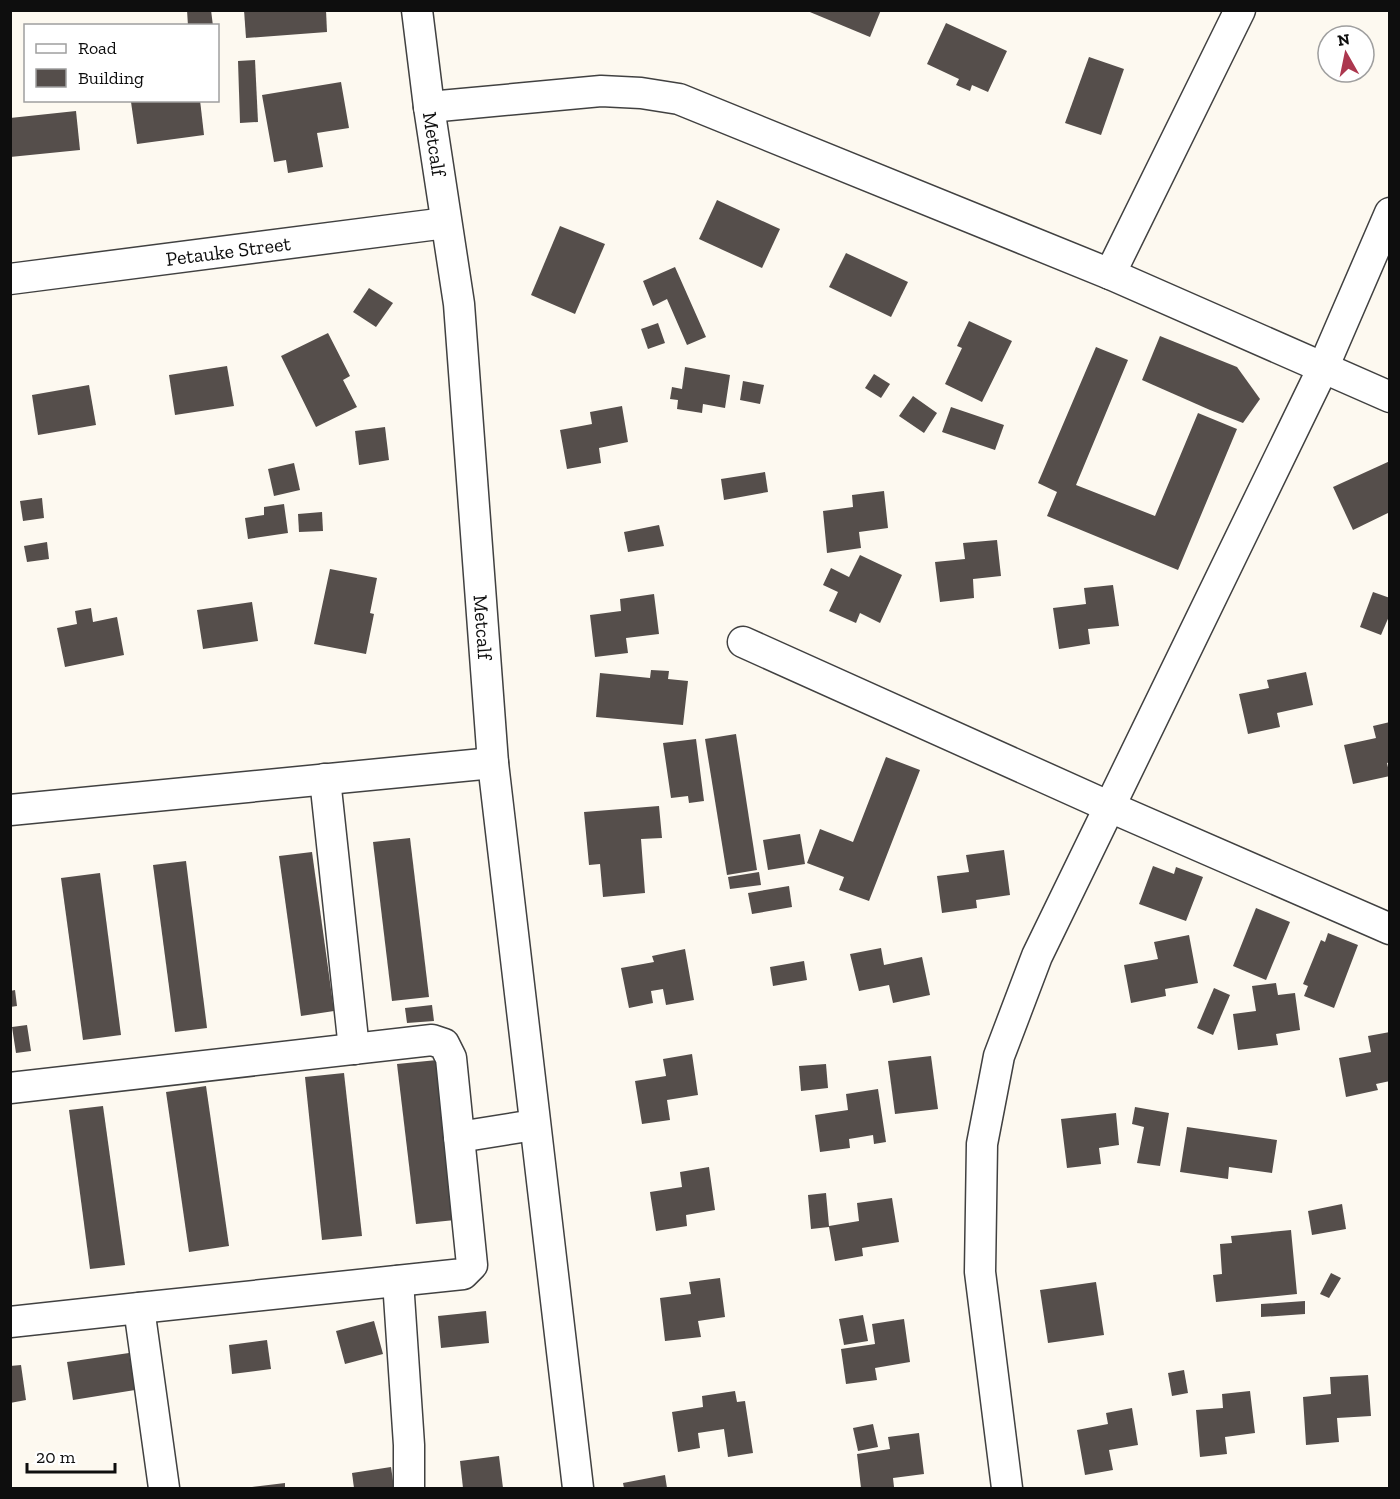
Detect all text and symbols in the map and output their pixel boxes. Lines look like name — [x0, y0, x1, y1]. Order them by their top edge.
legend — [24, 24, 219, 102]
north arrow — [1316, 24, 1376, 84]
text: N — [1336, 29, 1351, 50]
text: Road — [78, 37, 117, 59]
text: Building — [78, 67, 144, 89]
street label: Metcalf — [418, 110, 452, 179]
street label: Petauke Street — [164, 231, 293, 271]
street label: Metcalf — [469, 594, 497, 662]
scale bar — [27, 1436, 116, 1474]
text: 20 m — [36, 1446, 76, 1468]

